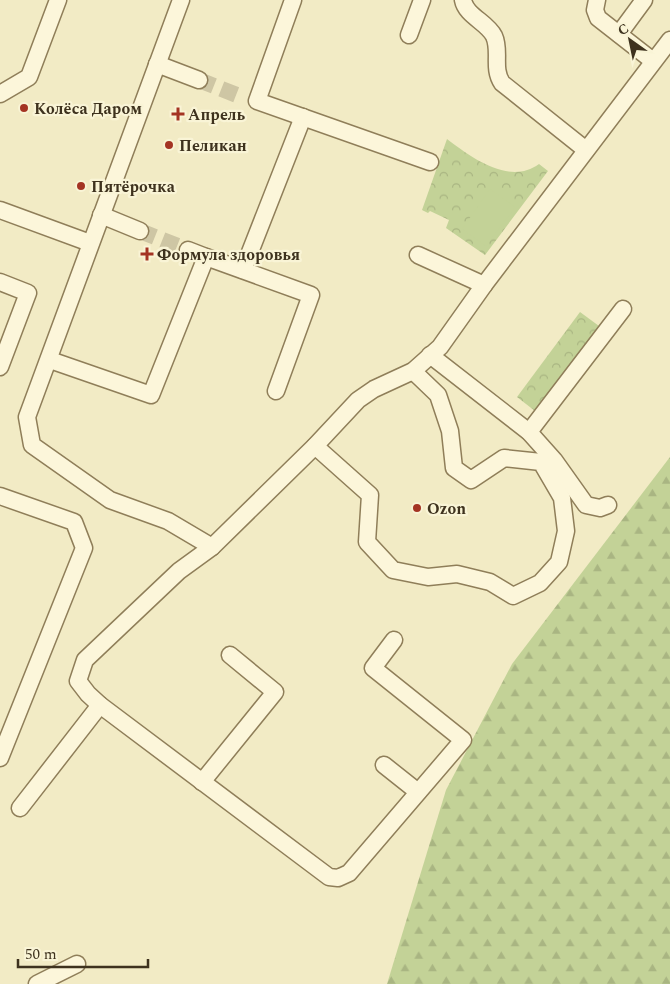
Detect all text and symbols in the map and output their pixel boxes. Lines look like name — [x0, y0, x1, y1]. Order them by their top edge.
north arrow — [605, 15, 655, 65]
text: С — [613, 18, 633, 41]
place label: Колёса Даром — [34, 97, 142, 121]
marker: Колёса Даром — [18, 102, 30, 114]
place label: Апрель — [188, 103, 246, 127]
marker: Апрель — [172, 108, 184, 120]
place label: Пеликан — [179, 134, 247, 158]
marker: Пеликан — [163, 139, 175, 151]
place label: Пятёрочка — [91, 175, 176, 199]
marker: Пятёрочка — [75, 180, 87, 192]
place label: Формула здоровья — [157, 243, 300, 267]
marker: Формула здоровья — [141, 248, 153, 260]
place label: Ozon — [427, 497, 466, 521]
marker: Ozon — [411, 502, 423, 514]
scale bar — [18, 936, 148, 968]
text: 50 m — [25, 943, 57, 966]

